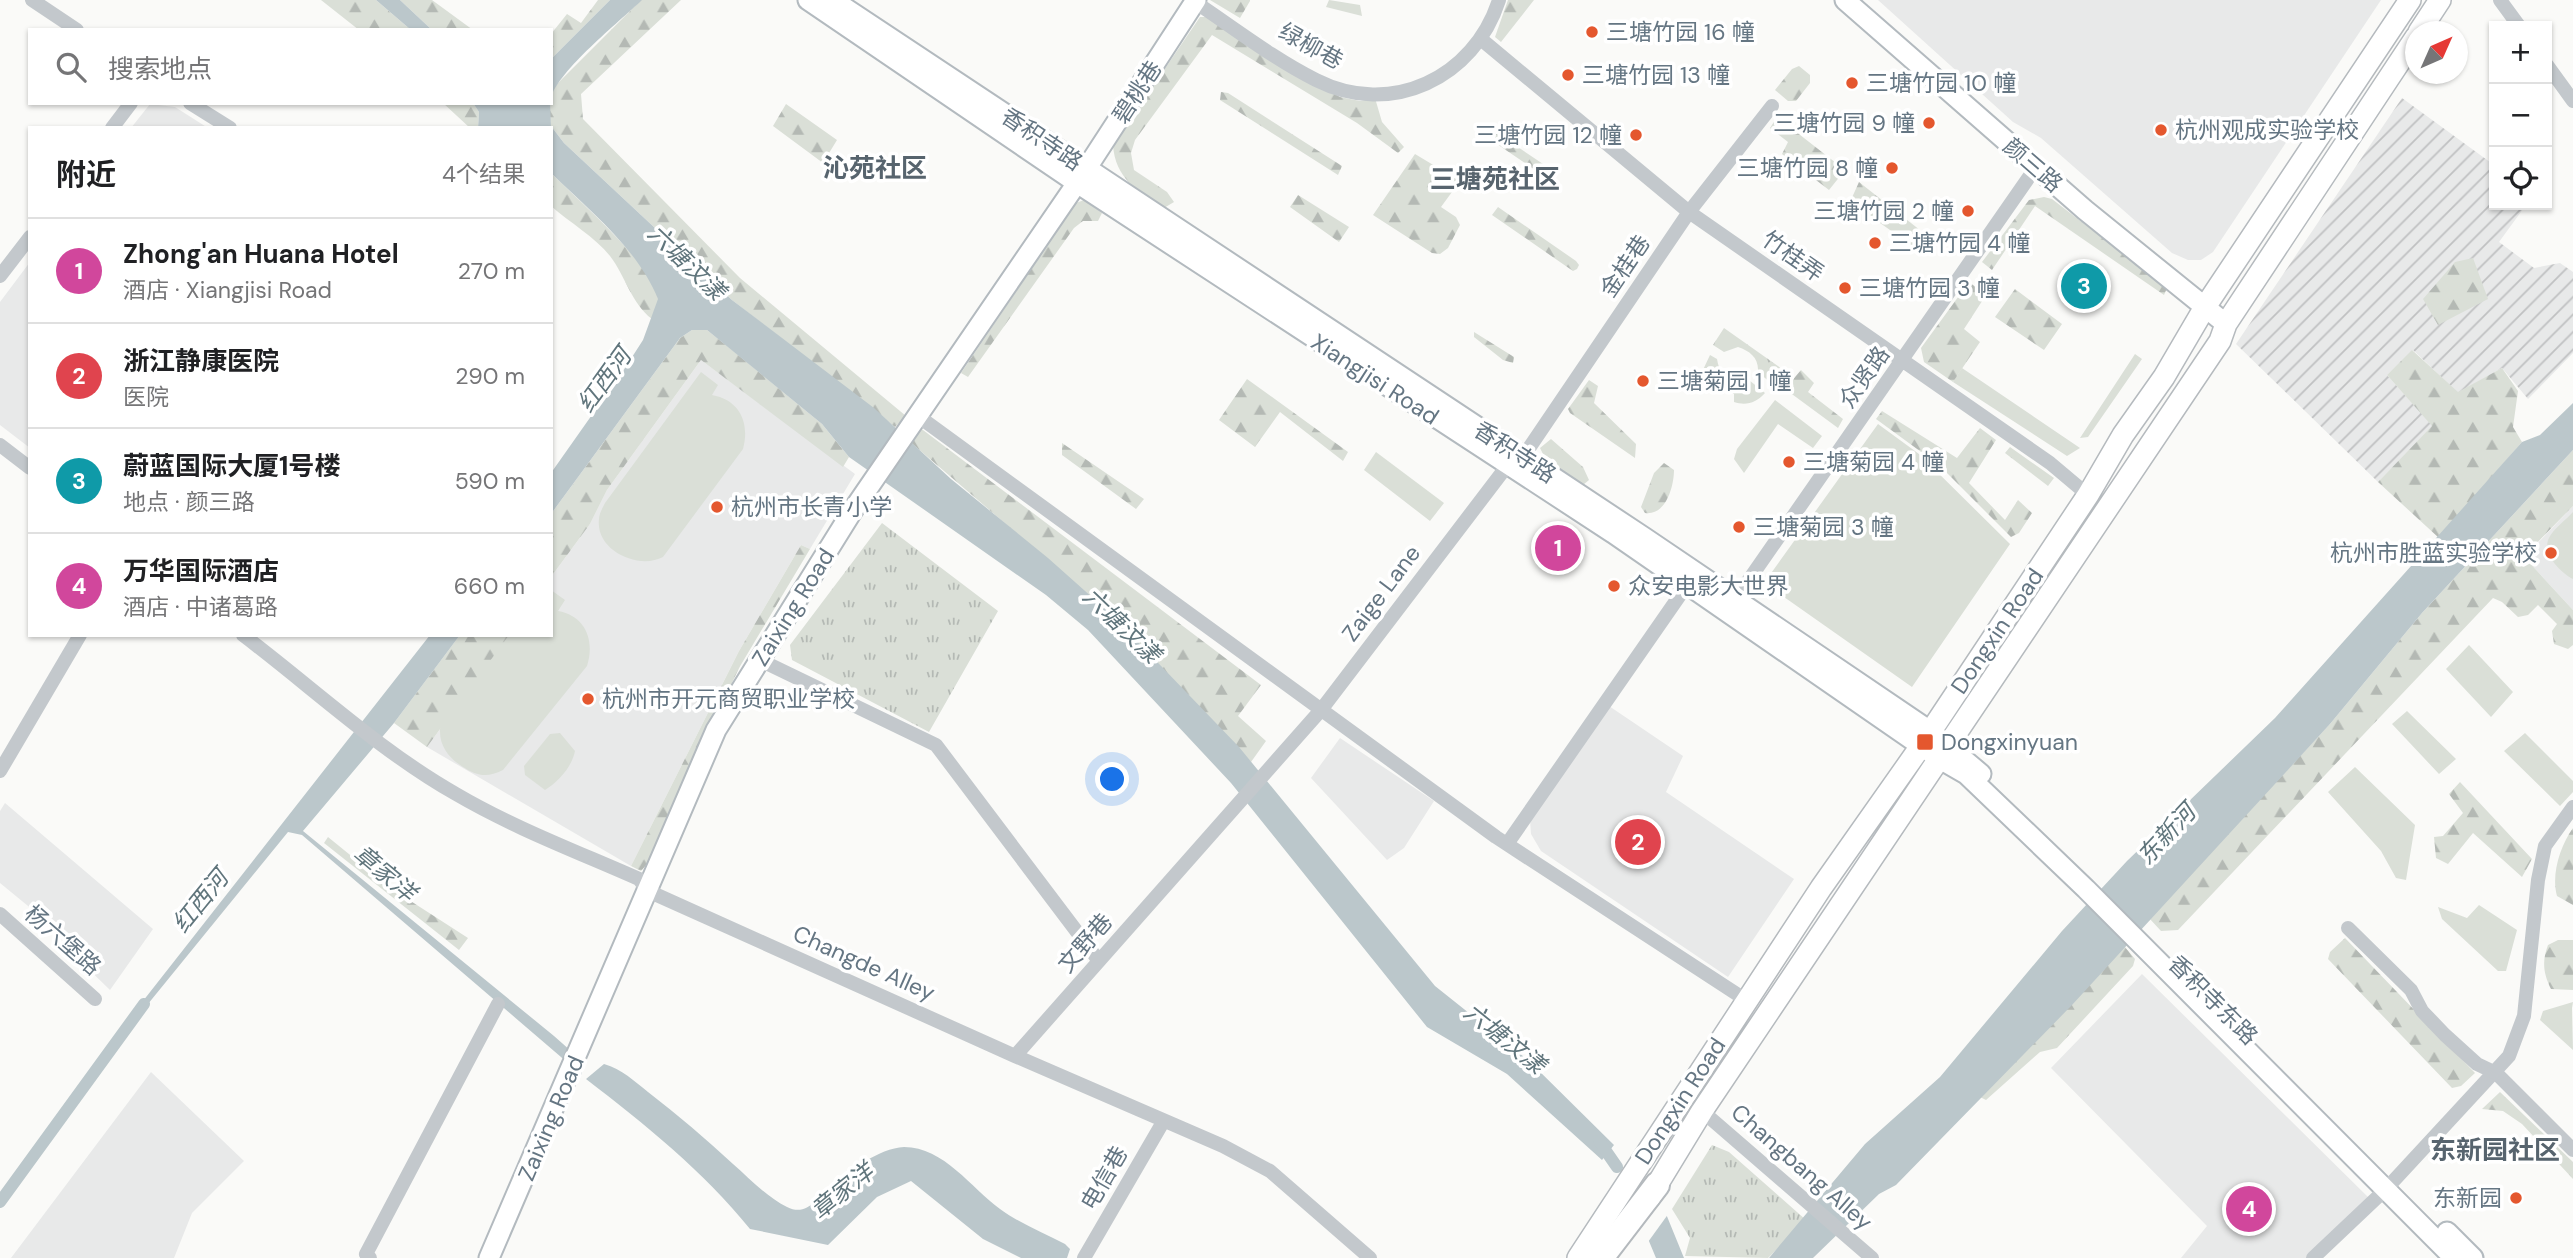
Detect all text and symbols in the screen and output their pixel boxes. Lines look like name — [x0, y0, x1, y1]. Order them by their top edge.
street label: 绿柳巷 — [1274, 16, 1348, 76]
place label: 三塘竹园 16 幢 — [1606, 17, 1755, 47]
north arrow — [2405, 21, 2468, 84]
map controls — [2489, 21, 2552, 210]
button: + — [2489, 21, 2552, 84]
marker: 三塘竹园 16 幢 — [1584, 24, 1600, 40]
search box — [28, 28, 553, 105]
icon: search — [52, 48, 90, 86]
text: 搜索地点 — [108, 52, 212, 86]
street label: 碧桃巷 — [1106, 55, 1168, 129]
place label: 三塘竹园 13 幢 — [1582, 60, 1730, 90]
marker: 三塘竹园 13 幢 — [1560, 67, 1576, 83]
place label: 三塘竹园 10 幢 — [1866, 68, 2016, 98]
marker: 三塘竹园 10 幢 — [1844, 75, 1860, 91]
button: − — [2489, 84, 2552, 147]
street label: 香积寺路 — [995, 101, 1089, 177]
place label: 三塘竹园 9 幢 — [1773, 108, 1915, 138]
marker: 三塘竹园 9 幢 — [1921, 115, 1937, 131]
place label: 杭州观成实验学校 — [2175, 115, 2359, 145]
place label: 三塘竹园 12 幢 — [1474, 120, 1622, 150]
marker: 杭州观成实验学校 — [2153, 122, 2169, 138]
marker: 三塘竹园 12 幢 — [1628, 127, 1644, 143]
street label: 颜三路 — [1997, 131, 2069, 199]
button: locate — [2489, 147, 2552, 210]
district label: 沁苑社区 — [823, 151, 927, 185]
place label: 三塘竹园 8 幢 — [1737, 153, 1878, 183]
text: 附近 — [56, 155, 116, 194]
text: 4个结果 — [442, 159, 525, 189]
marker: 三塘竹园 8 幢 — [1884, 160, 1900, 176]
district label: 三塘苑社区 — [1430, 162, 1560, 196]
place label: 三塘竹园 2 幢 — [1814, 196, 1954, 226]
marker: 三塘竹园 2 幢 — [1960, 203, 1976, 219]
water label: 六塘汶漾 — [642, 218, 734, 309]
street label: 竹桂弄 — [1756, 224, 1830, 288]
place label: 三塘竹园 4 幢 — [1889, 228, 2030, 258]
street label: 金桂巷 — [1593, 229, 1657, 303]
marker: 三塘竹园 4 幢 — [1867, 235, 1883, 251]
text: Zhong'an Huana Hotel — [123, 237, 399, 271]
text: 1 — [75, 256, 83, 286]
text: 270 m — [458, 256, 525, 286]
pin: 3 — [2061, 260, 2107, 312]
place label: 三塘竹园 3 幢 — [1859, 273, 2000, 303]
text: 酒店 · Xiangjisi Road — [123, 275, 332, 305]
marker: 三塘竹园 3 幢 — [1837, 280, 1853, 296]
street label: Xiangjisi Road — [1306, 327, 1444, 431]
water label: 红西河 — [570, 339, 640, 418]
street label: 众贤路 — [1832, 340, 1896, 414]
text: 浙江静康医院 — [123, 344, 279, 378]
text: 2 — [72, 361, 86, 391]
text: 290 m — [455, 361, 525, 391]
place label: 三塘菊园 1 幢 — [1657, 366, 1791, 396]
marker: 三塘菊园 1 幢 — [1635, 373, 1651, 389]
text: 医院 — [123, 382, 169, 412]
street label: 香积寺路 — [1468, 414, 1562, 490]
place label: 三塘菊园 4 幢 — [1803, 447, 1944, 477]
text: 蔚蓝国际大厦1号楼 — [123, 449, 340, 483]
marker: 三塘菊园 4 幢 — [1781, 454, 1797, 470]
text: 3 — [72, 466, 86, 496]
text: 590 m — [455, 466, 525, 496]
text: 地点 · 颜三路 — [123, 487, 255, 517]
place label: 杭州市长青小学 — [731, 492, 892, 522]
marker: 杭州市长青小学 — [709, 499, 725, 515]
place label: 三塘菊园 3 幢 — [1753, 512, 1894, 542]
marker: 三塘菊园 3 幢 — [1731, 519, 1747, 535]
pin: 1 — [1535, 522, 1581, 574]
place label: 杭州市胜蓝实验学校 — [2330, 538, 2537, 568]
street label: Zaige Lane — [1335, 539, 1427, 647]
street label: Zaixing Road — [745, 543, 841, 671]
marker: 杭州市胜蓝实验学校 — [2543, 545, 2559, 561]
text: 万华国际酒店 — [123, 554, 279, 588]
street label: Dongxin Road — [1944, 562, 2050, 700]
text: 4 — [72, 571, 86, 601]
text: 660 m — [454, 571, 525, 601]
place label: 众安电影大世界 — [1628, 571, 1789, 601]
marker: 众安电影大世界 — [1606, 578, 1622, 594]
water label: 六塘汶漾 — [1077, 581, 1169, 672]
text: 酒店 · 中诸葛路 — [123, 592, 278, 622]
place label: 杭州市开元商贸职业学校 — [602, 684, 855, 714]
marker: 杭州市开元商贸职业学校 — [580, 691, 596, 707]
place label: Dongxinyuan — [1941, 727, 2078, 757]
marker: Dongxinyuan — [1915, 732, 1935, 752]
your location — [1095, 762, 1129, 796]
water label: 东新河 — [2130, 794, 2205, 871]
pin: 2 — [1615, 816, 1661, 868]
water label: 章家洋 — [347, 838, 425, 910]
water label: 红西河 — [165, 860, 237, 939]
street label: 杨六堡路 — [18, 899, 108, 981]
street label: 文野巷 — [1051, 907, 1119, 979]
street label: Changde Alley — [788, 918, 940, 1008]
street label: 香积寺东路 — [2162, 949, 2264, 1051]
water label: 六塘汶漾 — [1458, 996, 1554, 1082]
street label: Dongxin Road — [1628, 1032, 1732, 1170]
street label: Zaixing Road — [511, 1051, 591, 1185]
street label: Changbang Alley — [1725, 1097, 1879, 1237]
district label: 东新园社区 — [2430, 1133, 2560, 1167]
street label: 电信巷 — [1074, 1141, 1134, 1215]
water label: 章家洋 — [804, 1154, 882, 1226]
pin: 4 — [2226, 1183, 2272, 1235]
place label: 东新园 — [2433, 1183, 2502, 1213]
marker: 东新园 — [2508, 1190, 2524, 1206]

